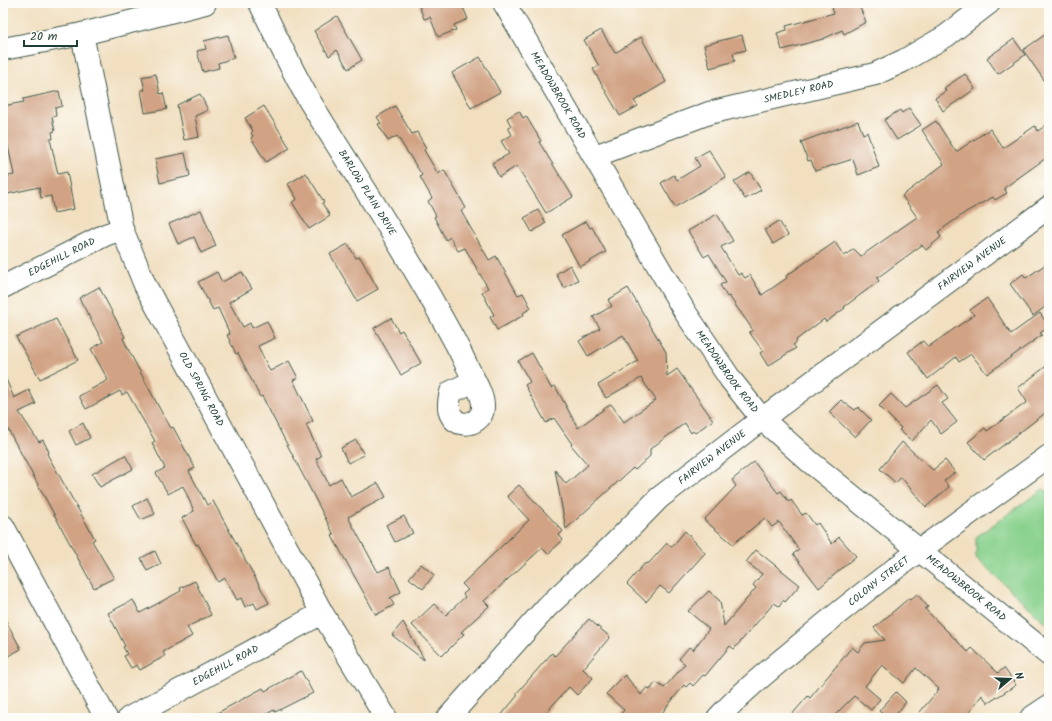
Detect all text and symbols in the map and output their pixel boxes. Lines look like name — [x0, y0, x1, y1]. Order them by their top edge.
scale bar — [24, 22, 77, 48]
text: 20 m — [30, 27, 58, 46]
street label: MEADOWBROOK ROAD — [526, 48, 590, 143]
street label: SMEDLEY ROAD — [762, 76, 836, 108]
street label: BARLOW PLAIN DRIVE — [334, 146, 401, 240]
street label: FAIRVIEW AVENUE — [934, 232, 1011, 295]
street label: EDGEHILL ROAD — [25, 233, 99, 281]
street label: MEADOWBROOK ROAD — [691, 327, 763, 417]
street label: OLD SPRING ROAD — [174, 349, 228, 430]
street label: FAIRVIEW AVENUE — [675, 425, 751, 489]
street label: MEADOWBROOK ROAD — [922, 551, 1010, 626]
street label: COLONY STREET — [844, 552, 914, 610]
street label: EDGEHILL ROAD — [189, 641, 262, 690]
north arrow — [990, 659, 1030, 699]
text: N — [1009, 670, 1028, 682]

